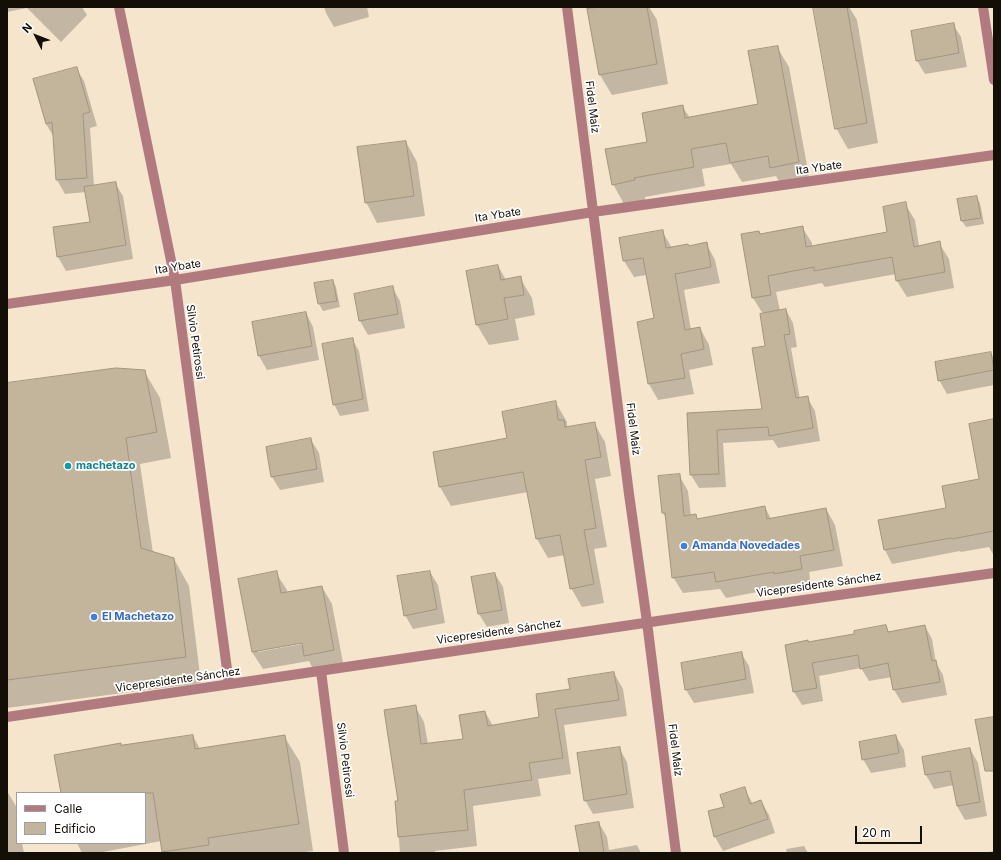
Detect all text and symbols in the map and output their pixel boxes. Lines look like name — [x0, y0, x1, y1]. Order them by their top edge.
north arrow — [16, 16, 56, 56]
text: N — [19, 20, 35, 36]
street label: Fidel Maíz — [582, 80, 602, 134]
street label: Ita Ybate — [795, 158, 843, 178]
street label: Ita Ybate — [474, 205, 522, 225]
street label: Ita Ybate — [154, 257, 202, 277]
street label: Silvio Petirossi — [183, 304, 207, 380]
street label: Fidel Maíz — [623, 402, 643, 456]
place label: machetazo — [76, 459, 136, 473]
marker: machetazo — [63, 461, 73, 471]
place label: Amanda Novedades — [692, 539, 800, 553]
marker: Amanda Novedades — [679, 541, 689, 551]
street label: Vicepresidente Sánchez — [756, 570, 882, 600]
place label: El Machetazo — [102, 610, 174, 624]
marker: El Machetazo — [89, 612, 99, 622]
street label: Vicepresidente Sánchez — [436, 617, 562, 647]
street label: Vicepresidente Sánchez — [115, 665, 241, 695]
street label: Silvio Petirossi — [334, 722, 356, 798]
street label: Fidel Maíz — [665, 723, 685, 777]
legend — [16, 792, 146, 844]
text: Calle — [54, 801, 82, 816]
scale bar — [857, 818, 924, 844]
text: Edificio — [54, 821, 96, 836]
text: 20 m — [862, 825, 891, 840]

